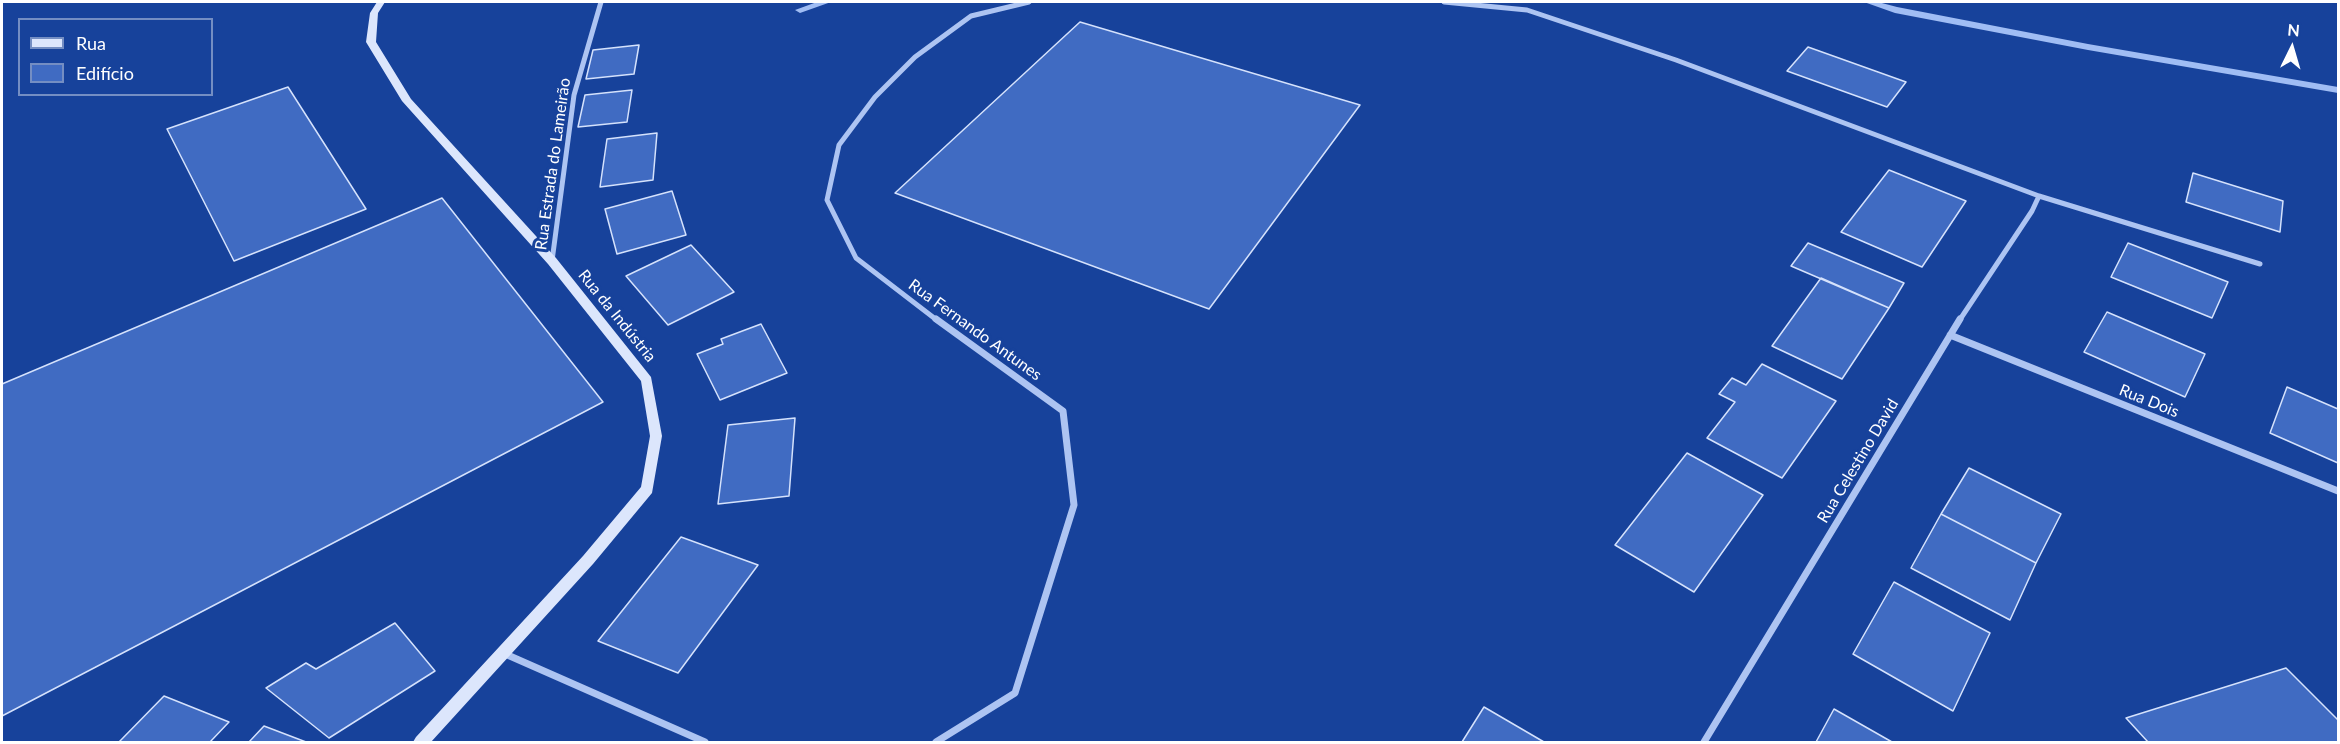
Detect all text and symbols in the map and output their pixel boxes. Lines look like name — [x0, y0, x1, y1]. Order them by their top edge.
legend — [18, 18, 213, 96]
north arrow — [2262, 18, 2322, 78]
text: N — [2287, 20, 2301, 40]
text: Rua — [76, 32, 106, 54]
text: Edifício — [76, 62, 134, 84]
street label: Rua Estrada do Lameirão — [531, 77, 575, 251]
street label: Rua da Indústria — [574, 266, 660, 366]
street label: Rua Fernando Antunes — [905, 275, 1045, 385]
street label: Rua Dois — [2116, 380, 2182, 422]
street label: Rua Celestino David — [1813, 395, 1903, 527]

